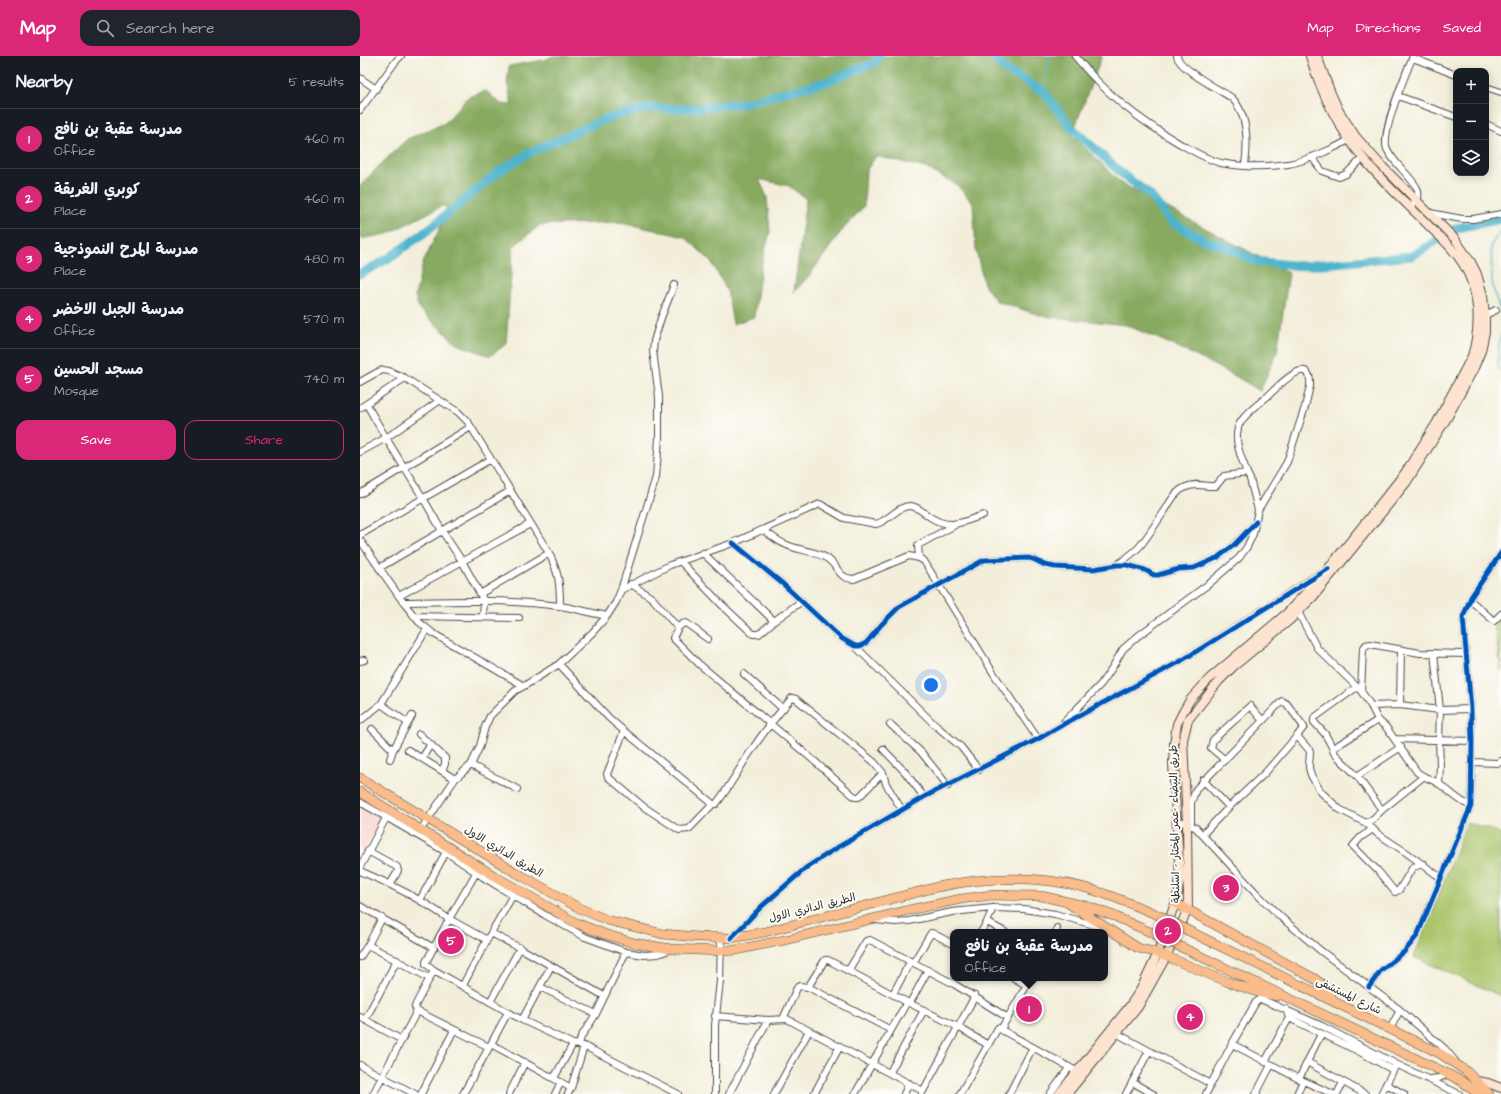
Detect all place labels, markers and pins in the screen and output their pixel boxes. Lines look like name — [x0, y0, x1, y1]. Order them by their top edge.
pin: 3 — [1213, 873, 1239, 903]
pin: 2 — [1155, 916, 1181, 946]
pin: 5 — [438, 926, 464, 956]
pin: 1 — [1016, 994, 1042, 1024]
pin: 4 — [1177, 1002, 1203, 1032]

